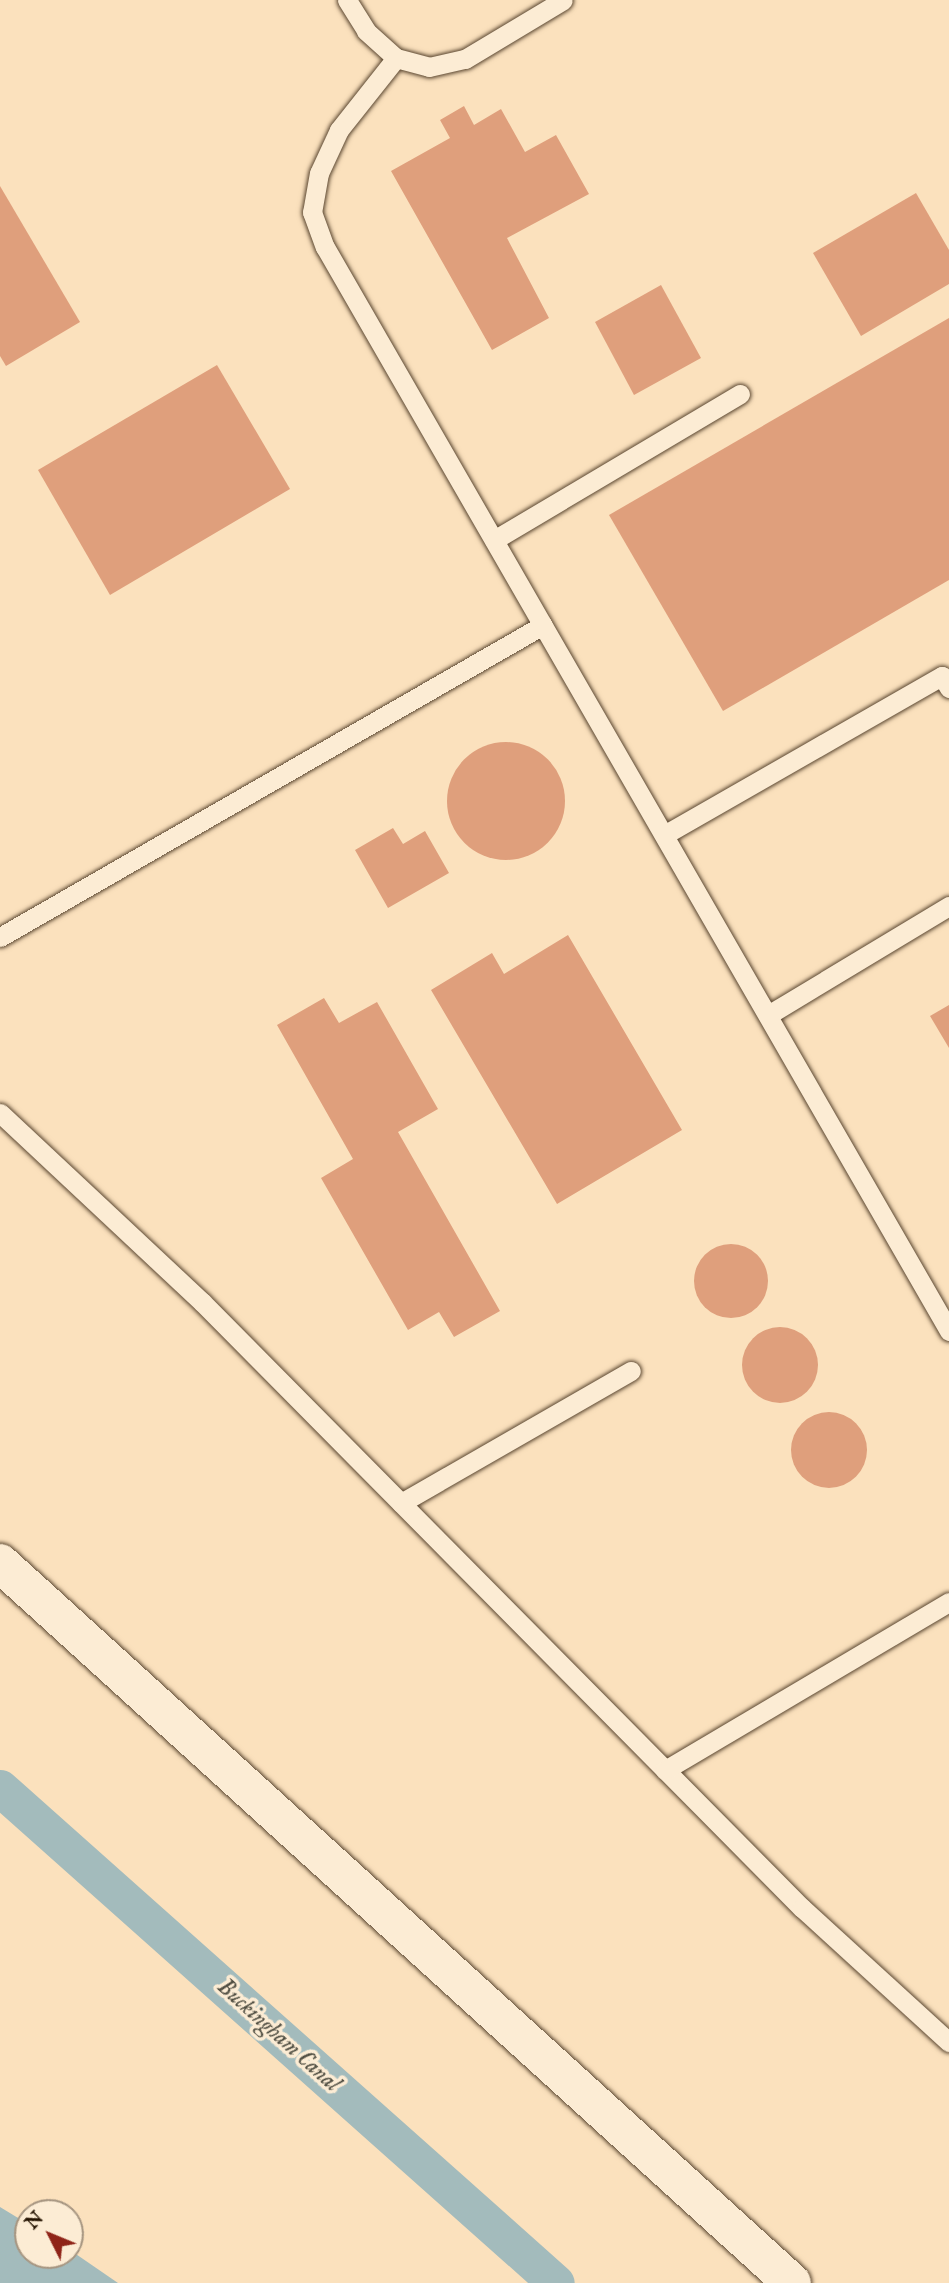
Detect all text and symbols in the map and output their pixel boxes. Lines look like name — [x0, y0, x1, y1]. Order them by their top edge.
water label: Buckingham Canal — [211, 1974, 345, 2098]
north arrow — [14, 2199, 84, 2269]
text: N — [21, 2207, 49, 2235]

